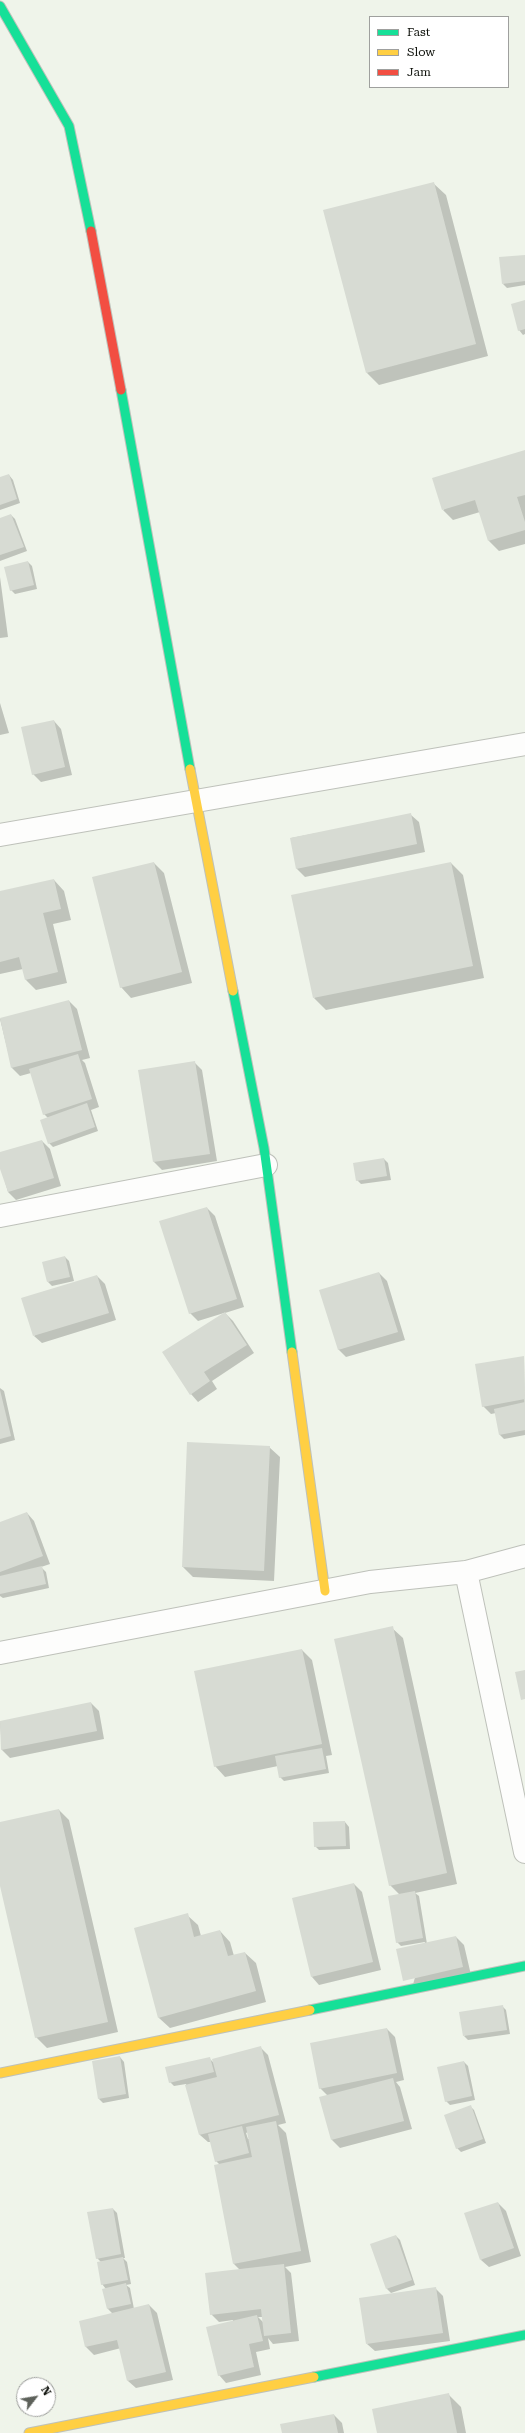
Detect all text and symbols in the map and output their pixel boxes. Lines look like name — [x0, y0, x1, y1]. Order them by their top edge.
legend — [369, 16, 509, 88]
text: Fast — [407, 25, 430, 39]
text: Slow — [407, 45, 435, 59]
text: Jam — [407, 65, 431, 79]
north arrow — [16, 2377, 56, 2417]
text: N — [38, 2384, 54, 2398]

